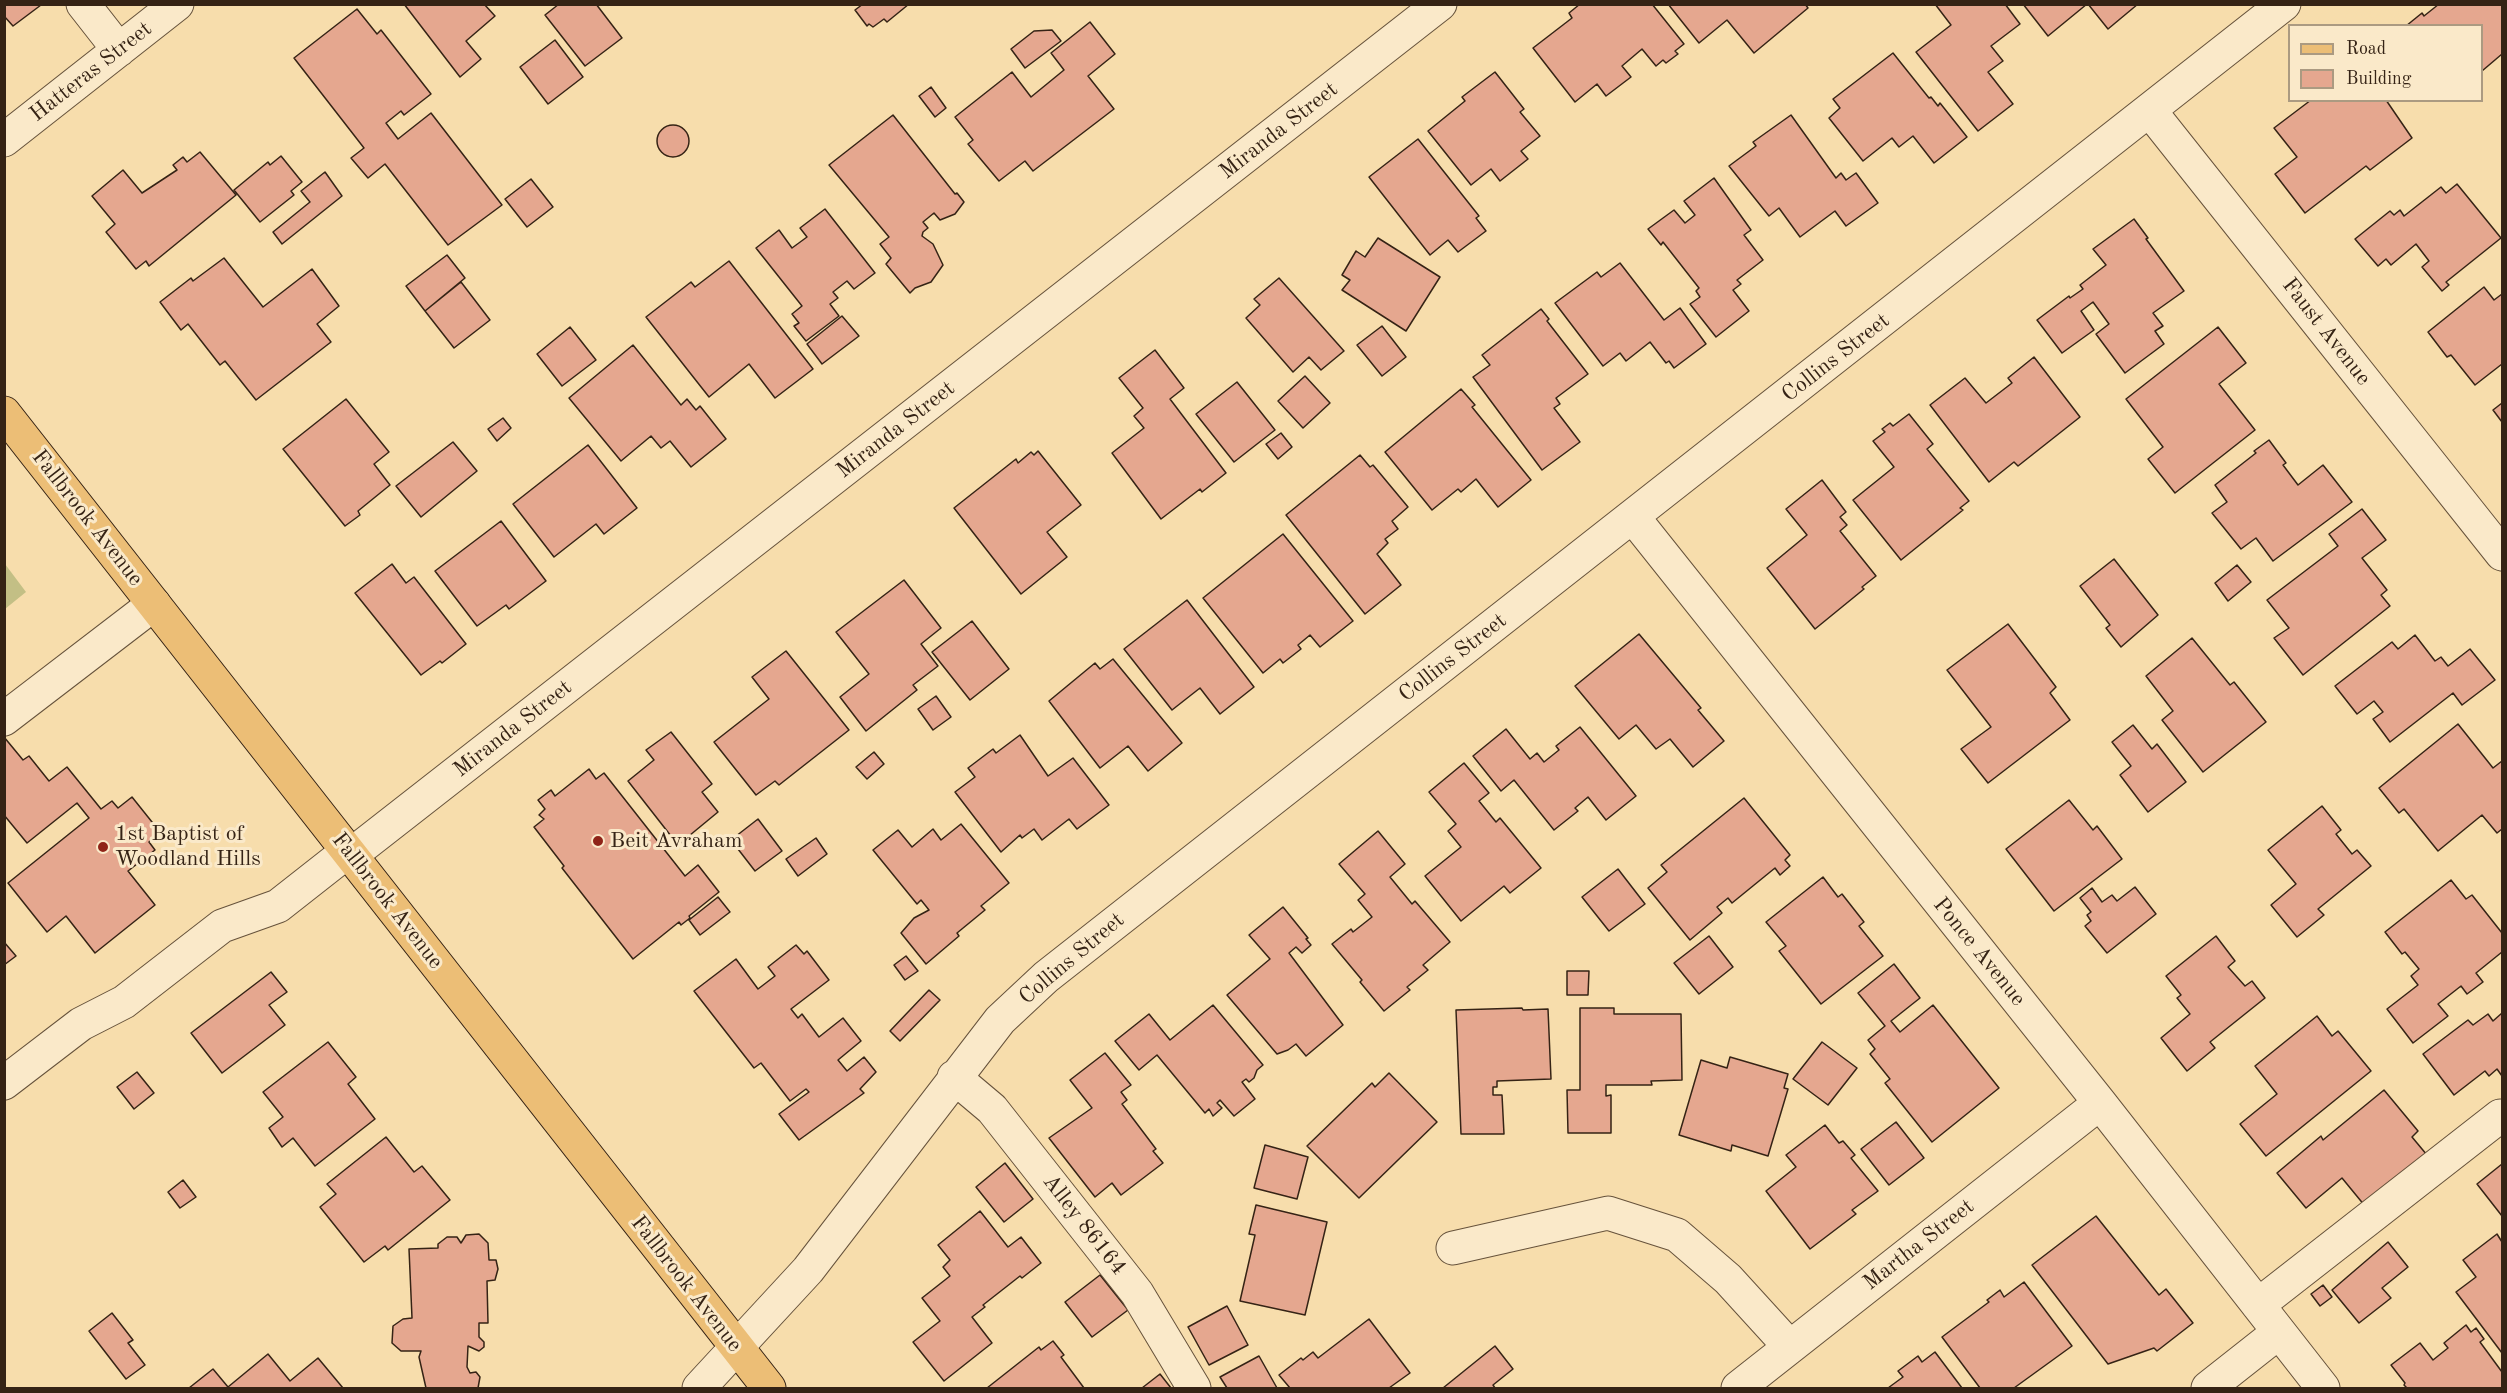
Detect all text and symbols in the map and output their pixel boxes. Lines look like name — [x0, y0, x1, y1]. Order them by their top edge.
street label: Hatteras Street — [25, 16, 157, 128]
legend — [2288, 24, 2483, 102]
text: Road — [2346, 40, 2386, 58]
text: Building — [2346, 70, 2411, 88]
street label: Miranda Street — [1215, 77, 1343, 185]
street label: Faust Avenue — [2276, 273, 2376, 391]
street label: Collins Street — [1777, 308, 1895, 408]
street label: Miranda Street — [832, 376, 960, 484]
street label: Fallbrook Avenue — [26, 445, 148, 591]
street label: Collins Street — [1394, 608, 1512, 708]
street label: Miranda Street — [449, 675, 577, 783]
place label: 1st Baptist of Woodland Hills — [115, 821, 261, 872]
street label: Fallbrook Avenue — [326, 828, 448, 974]
place label: Beit Avraham — [610, 828, 742, 854]
marker: Beit Avraham — [591, 834, 605, 848]
marker: 1st Baptist of Woodland Hills — [96, 840, 110, 854]
street label: Ponce Avenue — [1927, 892, 2031, 1012]
street label: Collins Street — [1014, 907, 1130, 1011]
street label: Alley 86164 — [1037, 1169, 1131, 1281]
street label: Martha Street — [1858, 1194, 1980, 1296]
street label: Fallbrook Avenue — [625, 1211, 747, 1357]

